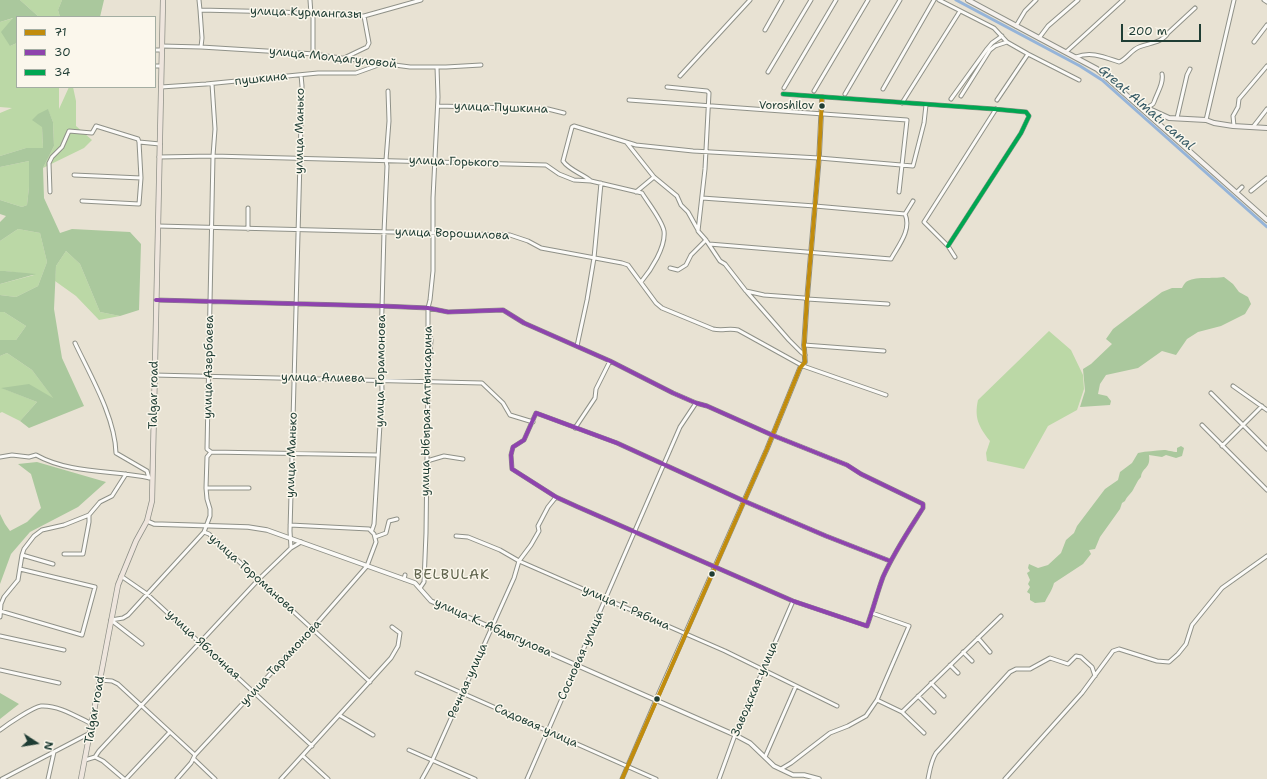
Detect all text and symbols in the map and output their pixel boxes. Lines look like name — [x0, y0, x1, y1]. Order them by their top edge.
street label: улица Курмангазы — [250, 4, 362, 22]
legend — [16, 16, 156, 88]
scale bar — [1123, 16, 1203, 42]
text: 200 m — [1128, 23, 1167, 39]
text: 71 — [54, 24, 67, 40]
text: 30 — [54, 44, 71, 60]
street label: улица Молдагуловой — [268, 44, 398, 72]
water label: Great Almatı canal — [1095, 62, 1197, 154]
text: 34 — [54, 64, 70, 80]
street label: пушкина — [234, 69, 288, 89]
street label: улица Манько — [292, 88, 308, 174]
street label: улица Пушкина — [454, 99, 548, 117]
place label: Voroshilov — [759, 99, 814, 113]
marker: Voroshilov — [817, 101, 827, 111]
street label: улица Горького — [409, 153, 499, 171]
street label: улица Ворошилова — [394, 225, 510, 243]
street label: улица Азербаева — [201, 315, 217, 419]
street label: улица Торамонова — [373, 315, 389, 427]
street label: улица Ыбырая Алтынсарина — [418, 326, 436, 496]
street label: Talgar road — [146, 361, 162, 429]
street label: улица Алиева — [281, 370, 365, 386]
street label: улица Манько — [283, 412, 301, 498]
street label: улица Тороманова — [205, 531, 299, 617]
district label: BELBULAK — [414, 567, 490, 583]
unlabelled marker — [707, 569, 717, 579]
street label: улица Г. Рябича — [580, 582, 672, 634]
street label: улица К. Абдыгулова — [432, 596, 554, 660]
street label: улица Яблочная — [163, 607, 243, 683]
street label: Сосновая улица — [555, 610, 607, 702]
street label: улица Тарамонова — [237, 617, 325, 709]
street label: Заводская улица — [729, 639, 781, 739]
street label: Речная улица — [445, 641, 491, 721]
street label: Talgar road — [82, 675, 108, 745]
unlabelled marker — [652, 694, 662, 704]
street label: Садовая улица — [492, 701, 580, 751]
north arrow — [16, 723, 56, 763]
text: N — [40, 740, 56, 751]

